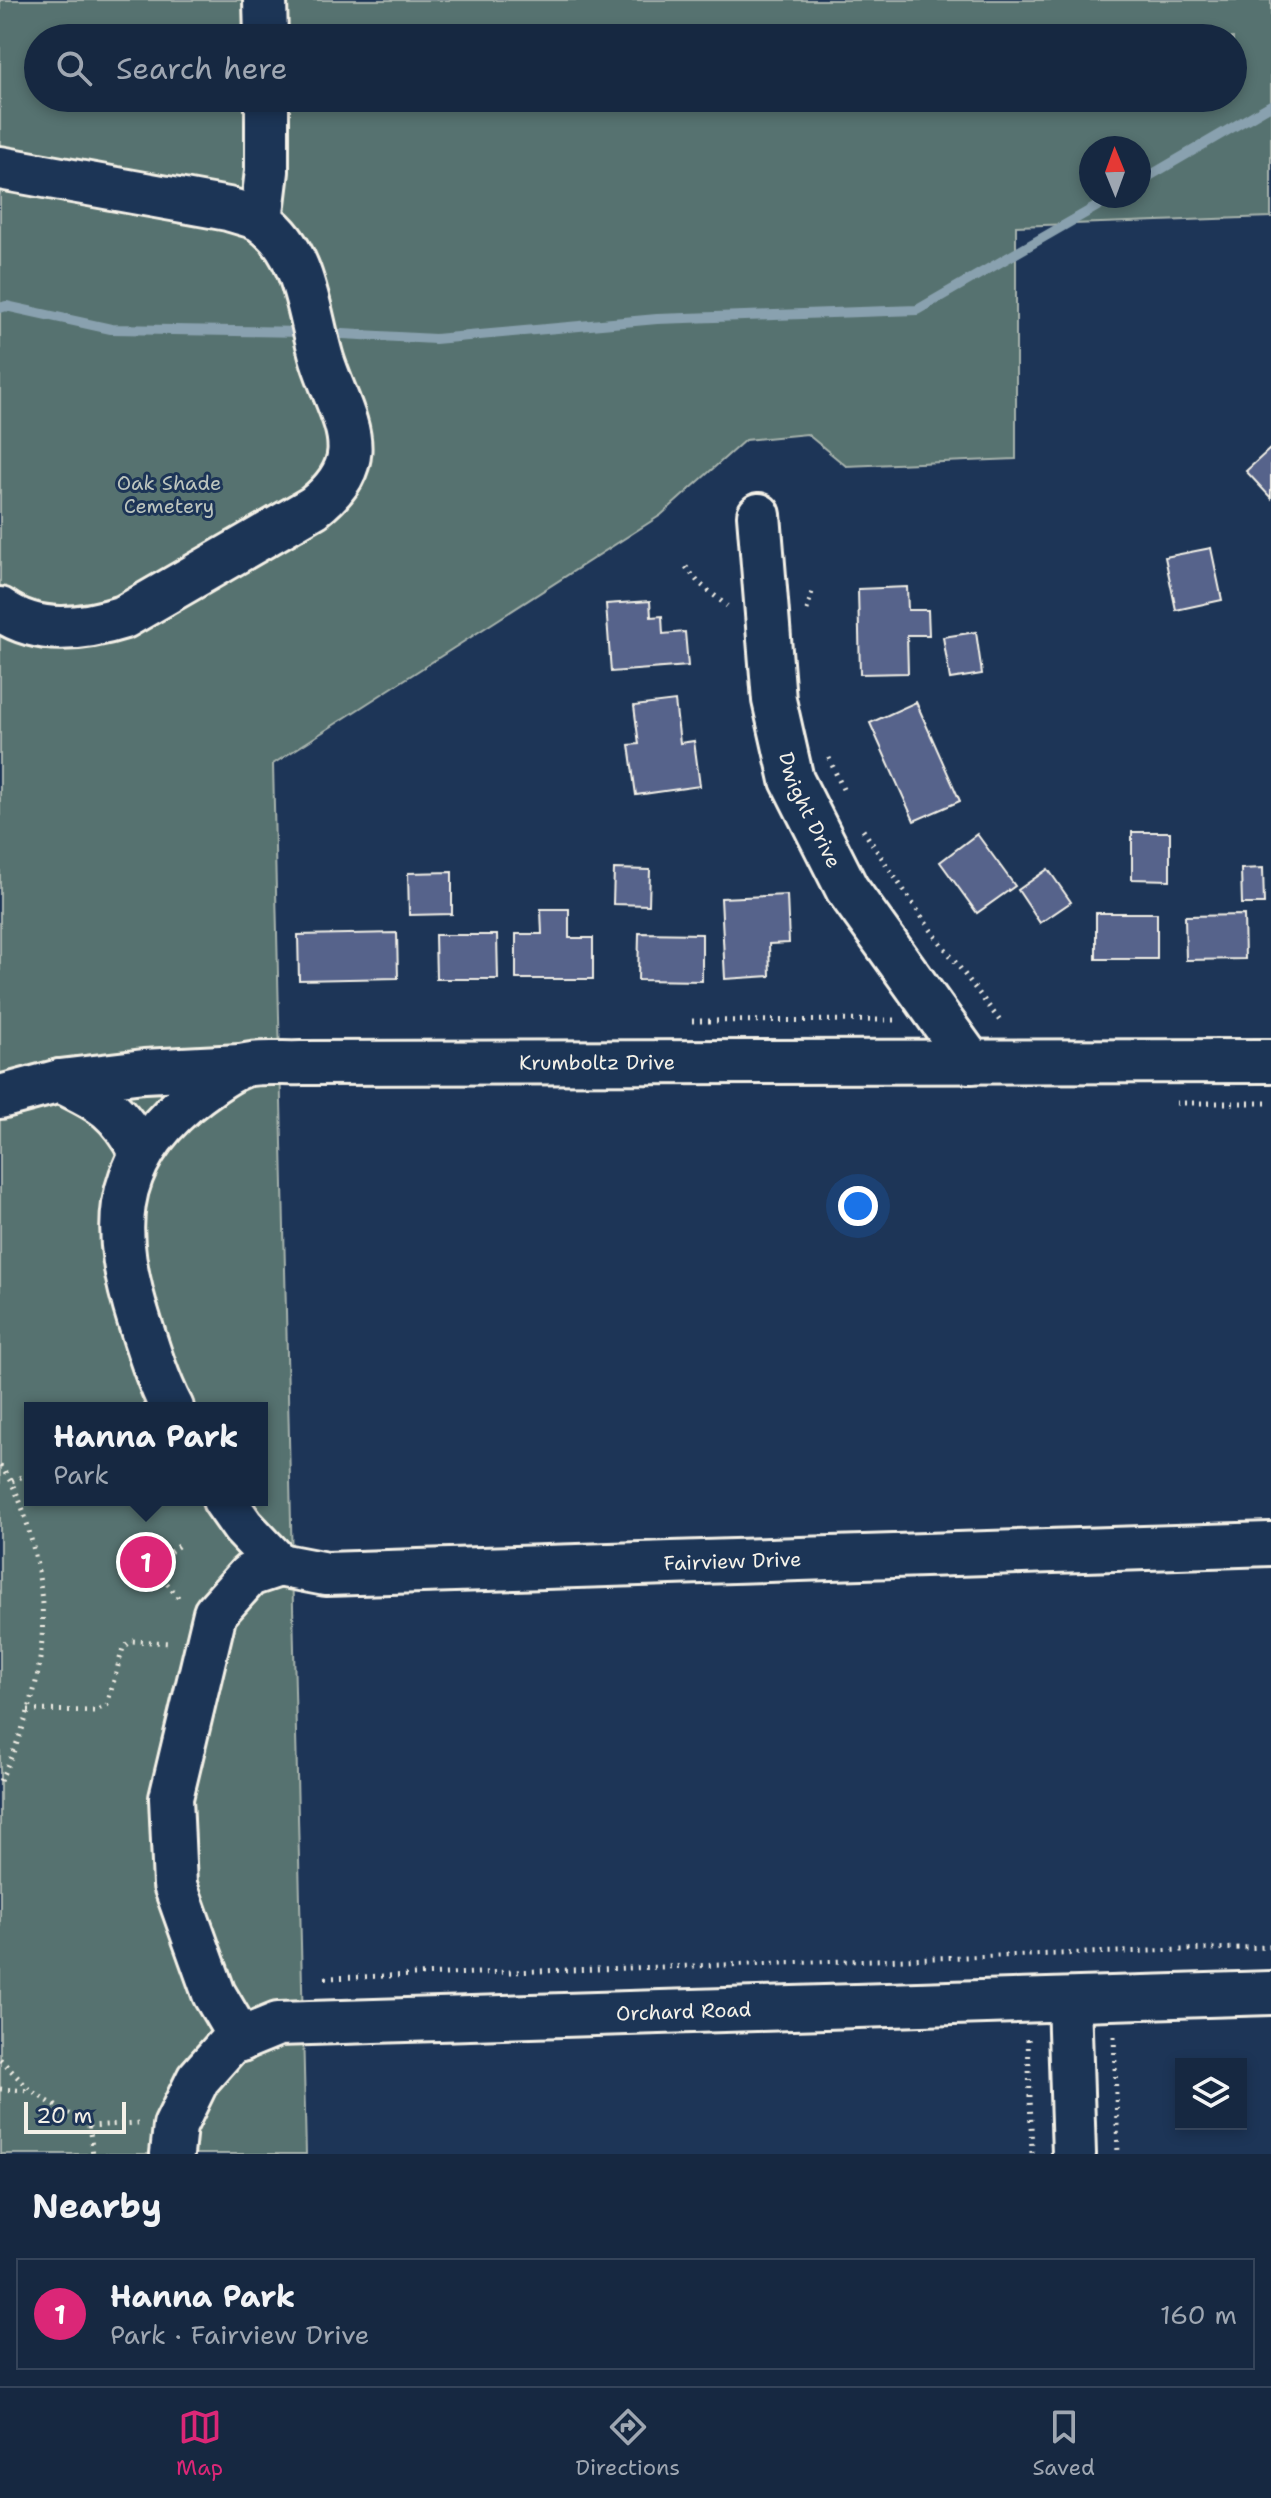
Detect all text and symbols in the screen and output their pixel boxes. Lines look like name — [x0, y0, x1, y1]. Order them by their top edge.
search box — [24, 24, 1247, 112]
icon: search — [52, 46, 96, 90]
text: Search here — [116, 48, 287, 89]
north arrow — [1079, 136, 1151, 208]
park label: Oak Shade Cemetery — [117, 470, 221, 519]
street label: Dwight Drive — [773, 750, 847, 872]
street label: Krumboltz Drive — [519, 1049, 675, 1076]
your location — [838, 1186, 878, 1226]
popup — [24, 1402, 268, 1506]
text: Hanna Park — [53, 1416, 239, 1457]
text: Park — [53, 1457, 109, 1492]
pin: 1 — [120, 1532, 172, 1592]
street label: Fairview Drive — [663, 1546, 802, 1576]
street label: Orchard Road — [616, 1996, 752, 2026]
map controls — [1175, 2058, 1247, 2130]
button: layers — [1175, 2058, 1247, 2130]
scale bar — [24, 2098, 126, 2134]
text: 20 m — [36, 2101, 93, 2130]
text: Nearby — [32, 2183, 162, 2229]
text: Hanna Park — [110, 2276, 295, 2317]
text: 1 — [54, 2297, 66, 2332]
text: 160 m — [1160, 2297, 1237, 2332]
text: Park · Fairview Drive — [110, 2317, 370, 2352]
tab: Map — [176, 2405, 223, 2482]
tab: Directions — [575, 2405, 680, 2482]
tab: Saved — [1032, 2405, 1095, 2482]

